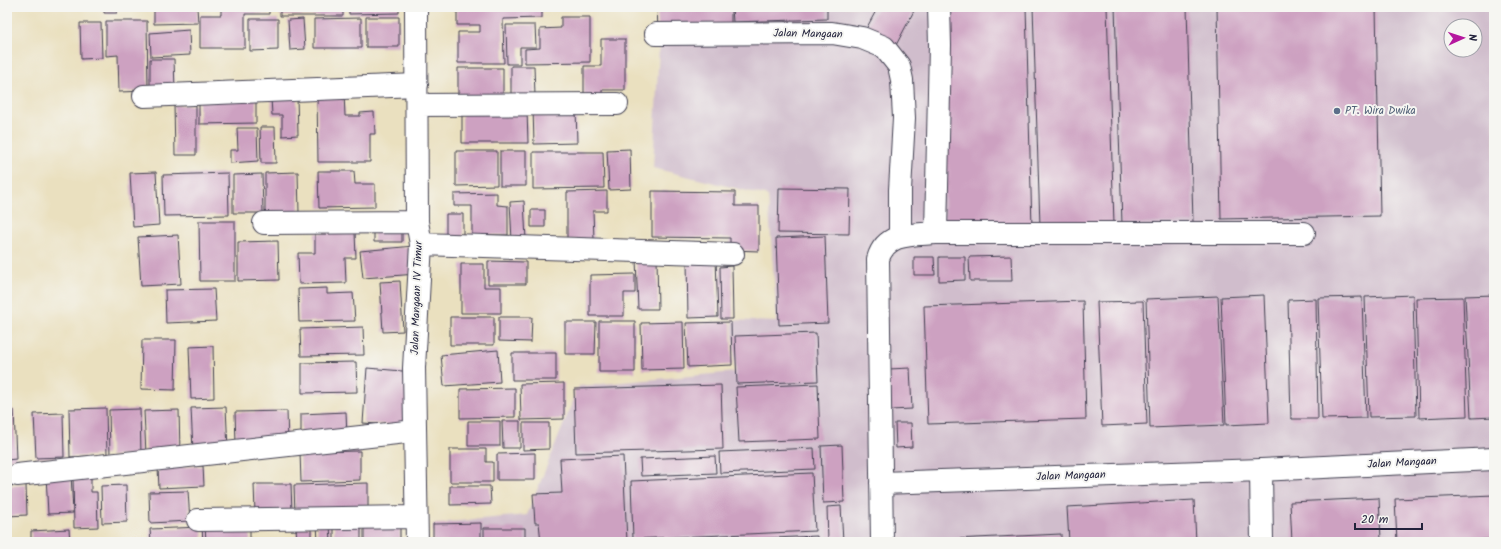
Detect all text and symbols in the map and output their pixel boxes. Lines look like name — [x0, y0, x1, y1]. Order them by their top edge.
north arrow — [1443, 18, 1483, 58]
street label: Jalan Mangaan — [773, 24, 843, 44]
text: N — [1463, 34, 1481, 42]
place label: PT. Wira Dwika — [1345, 102, 1416, 120]
marker: PT. Wira Dwika — [1332, 106, 1342, 116]
street label: Jalan Mangaan IV Timur — [406, 239, 428, 355]
street label: Jalan Mangaan — [1367, 452, 1437, 474]
street label: Jalan Mangaan — [1036, 466, 1106, 486]
scale bar — [1355, 505, 1422, 531]
text: 20 m — [1361, 510, 1389, 529]

